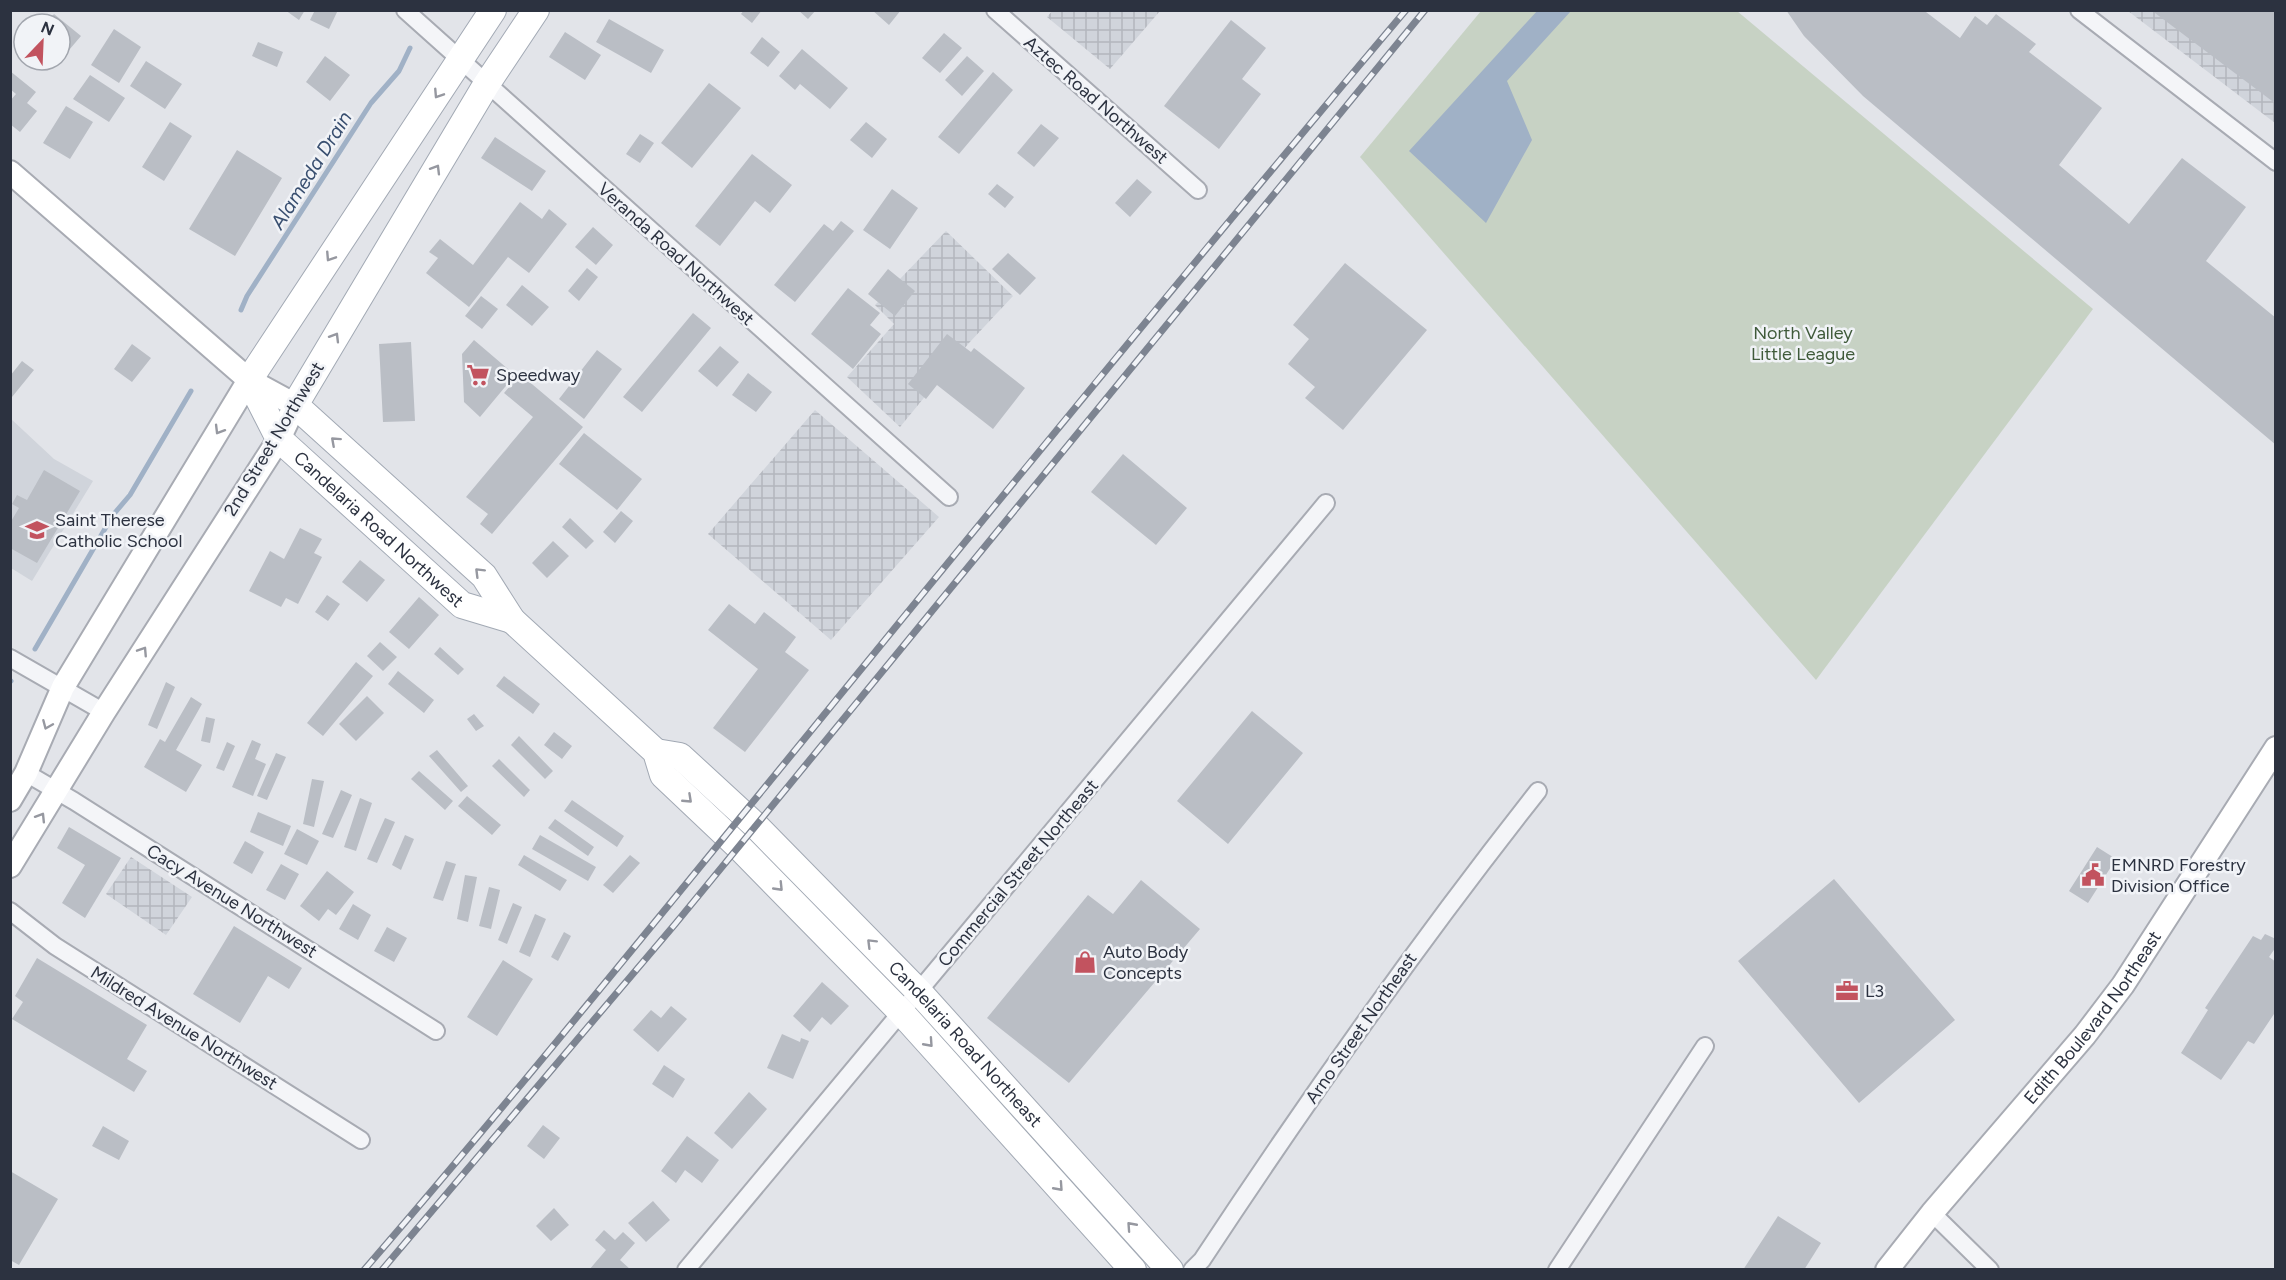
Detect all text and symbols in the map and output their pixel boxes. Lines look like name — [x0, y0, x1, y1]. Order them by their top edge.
north arrow — [12, 12, 72, 72]
text: N — [38, 17, 57, 40]
street label: Aztec Road Northwest — [1019, 31, 1173, 169]
one-way arrow — [434, 88, 445, 99]
water label: Alameda Drain — [265, 107, 357, 234]
one-way arrow — [428, 165, 440, 175]
street label: Veranda Road Northwest — [593, 178, 759, 330]
one-way arrow — [326, 251, 337, 262]
park label: North Valley Little League — [1751, 322, 1855, 365]
one-way arrow — [328, 332, 340, 343]
street label: 2nd Street Northwest — [219, 358, 329, 520]
supermarket icon: Speedway — [465, 362, 491, 388]
place label: Speedway — [496, 364, 581, 386]
one-way arrow — [215, 424, 226, 434]
one-way arrow — [331, 437, 341, 448]
street label: Candelaria Road Northwest — [289, 447, 468, 612]
place label: Saint Therese Catholic School — [55, 509, 182, 552]
school or university icon: Saint Therese Catholic School — [24, 517, 50, 543]
one-way arrow — [475, 569, 486, 580]
one-way arrow — [136, 646, 147, 657]
one-way arrow — [42, 719, 54, 730]
street label: Commercial Street Northeast — [933, 775, 1103, 971]
one-way arrow — [681, 791, 692, 802]
one-way arrow — [34, 813, 46, 823]
street label: Cacy Avenue Northwest — [143, 839, 322, 963]
place label: EMNRD Forestry Division Office — [2111, 854, 2246, 897]
public building icon: EMNRD Forestry Division Office — [2080, 862, 2106, 888]
one-way arrow — [771, 880, 782, 891]
street label: Edith Boulevard Northeast — [2019, 927, 2166, 1109]
one-way arrow — [868, 939, 879, 950]
place label: Auto Body Concepts — [1103, 941, 1189, 984]
street label: Arno Street Northeast — [1300, 948, 1422, 1108]
shop icon: Auto Body Concepts — [1072, 949, 1098, 975]
street label: Candelaria Road Northeast — [884, 957, 1047, 1132]
street label: Mildred Avenue Northwest — [86, 961, 282, 1095]
office icon: L3 — [1834, 978, 1860, 1004]
place label: L3 — [1865, 980, 1884, 1002]
one-way arrow — [922, 1036, 933, 1046]
one-way arrow — [1052, 1180, 1063, 1191]
one-way arrow — [1127, 1222, 1138, 1233]

